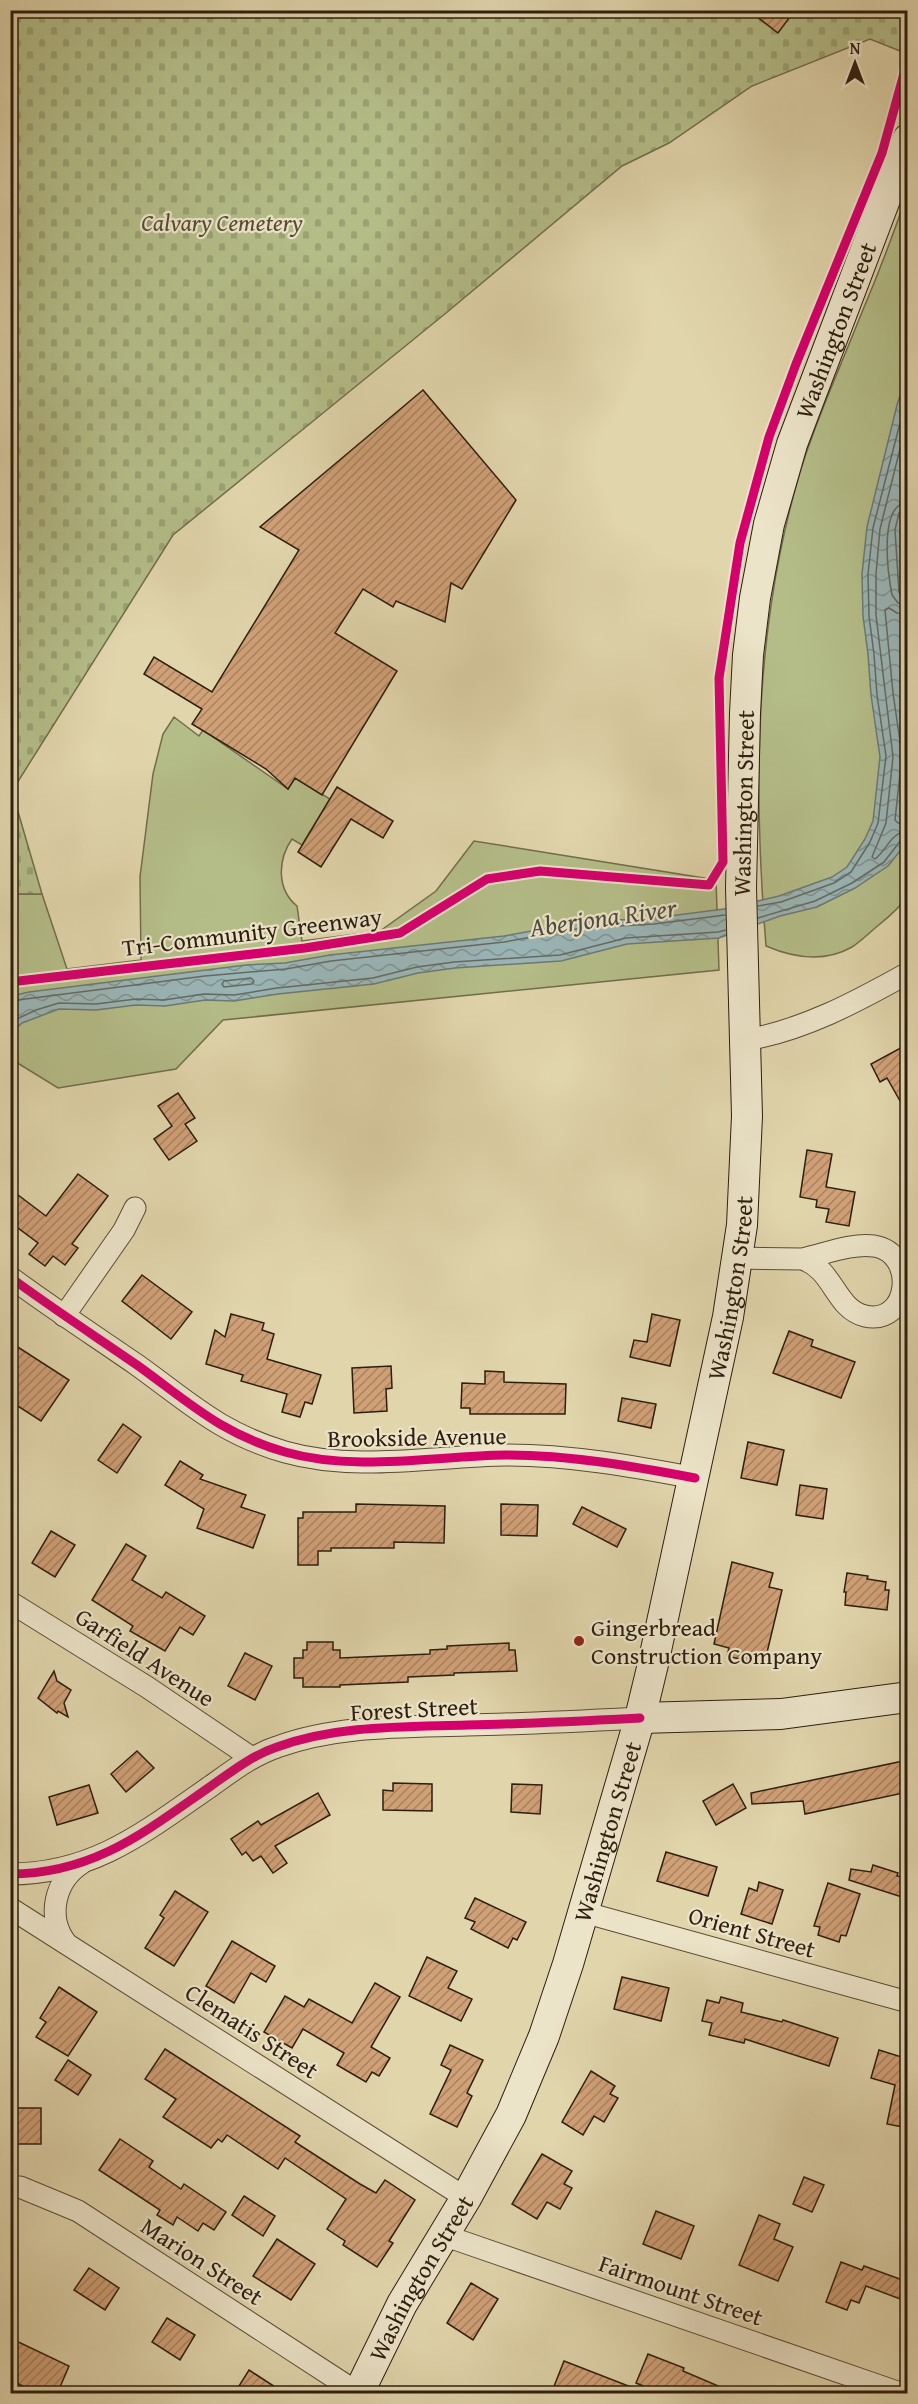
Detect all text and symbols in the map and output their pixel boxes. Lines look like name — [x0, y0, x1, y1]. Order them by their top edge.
north arrow — [825, 33, 885, 93]
text: N — [850, 36, 861, 60]
park label: Calvary Cemetery — [141, 205, 303, 240]
street label: Washington Street — [786, 236, 885, 423]
street label: Washington Street — [723, 709, 763, 897]
water label: Aberjona River — [526, 887, 680, 947]
street label: Tri-Community Greenway — [120, 899, 384, 965]
street label: Washington Street — [697, 1194, 761, 1383]
street label: Brookside Avenue — [327, 1418, 507, 1456]
street label: Garfield Avenue — [69, 1599, 221, 1715]
place label: Gingerbread Construction Company — [591, 1610, 822, 1673]
marker: Gingerbread Construction Company — [572, 1634, 586, 1648]
street label: Forest Street — [349, 1688, 479, 1730]
street label: Washington Street — [564, 1737, 650, 1926]
street label: Orient Street — [684, 1897, 820, 1967]
street label: Clematis Street — [178, 1975, 326, 2088]
street label: Washington Street — [359, 2188, 482, 2367]
street label: Marion Street — [134, 2208, 270, 2314]
street label: Fairmount Street — [594, 2246, 768, 2335]

